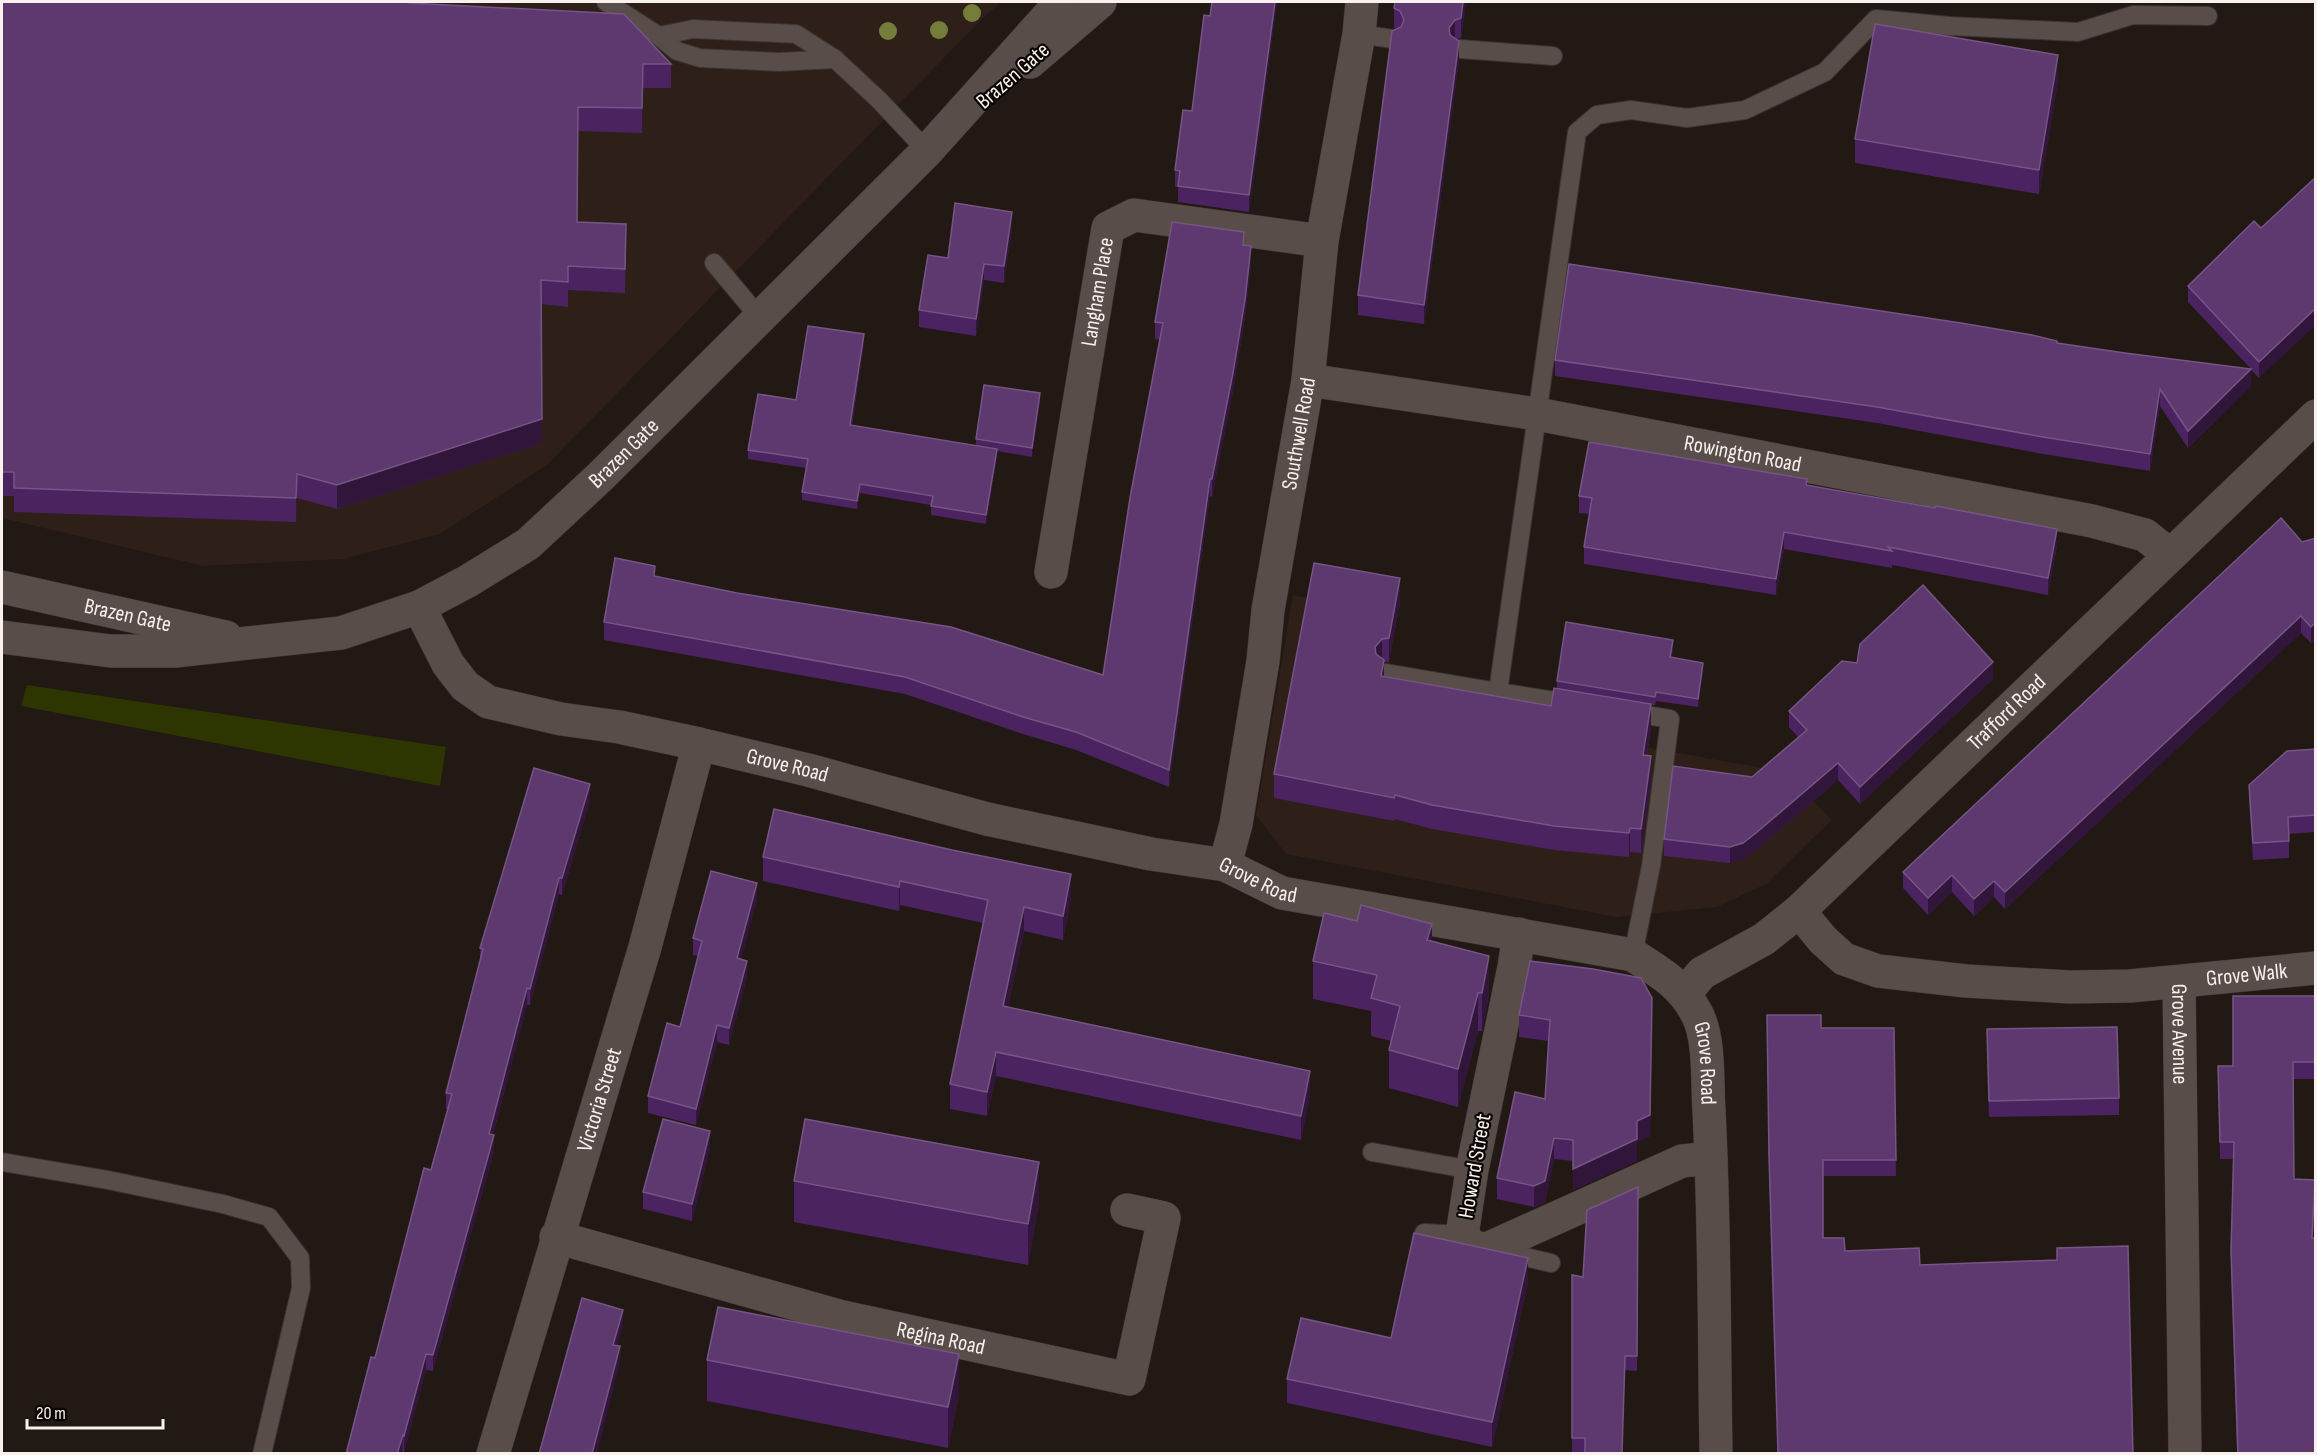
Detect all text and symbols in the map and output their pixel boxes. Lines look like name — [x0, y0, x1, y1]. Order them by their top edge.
street label: Brazen Gate — [971, 37, 1055, 115]
street label: Langham Place — [1075, 235, 1120, 348]
street label: Southwell Road — [1276, 375, 1322, 492]
street label: Brazen Gate — [583, 413, 665, 494]
street label: Rowington Road — [1682, 429, 1804, 478]
street label: Brazen Gate — [82, 592, 174, 638]
street label: Trafford Road — [1962, 669, 2051, 756]
street label: Grove Road — [744, 742, 831, 788]
street label: Grove Road — [1215, 851, 1299, 909]
street label: Grove Walk — [2205, 957, 2289, 992]
street label: Grove Avenue — [2166, 984, 2194, 1084]
street label: Grove Road — [1688, 1018, 1722, 1105]
street label: Victoria Street — [571, 1044, 628, 1155]
street label: Howard Street — [1453, 1111, 1498, 1220]
street label: Regina Road — [894, 1315, 988, 1361]
scale bar — [27, 1392, 164, 1430]
text: 20 m — [36, 1403, 66, 1424]

